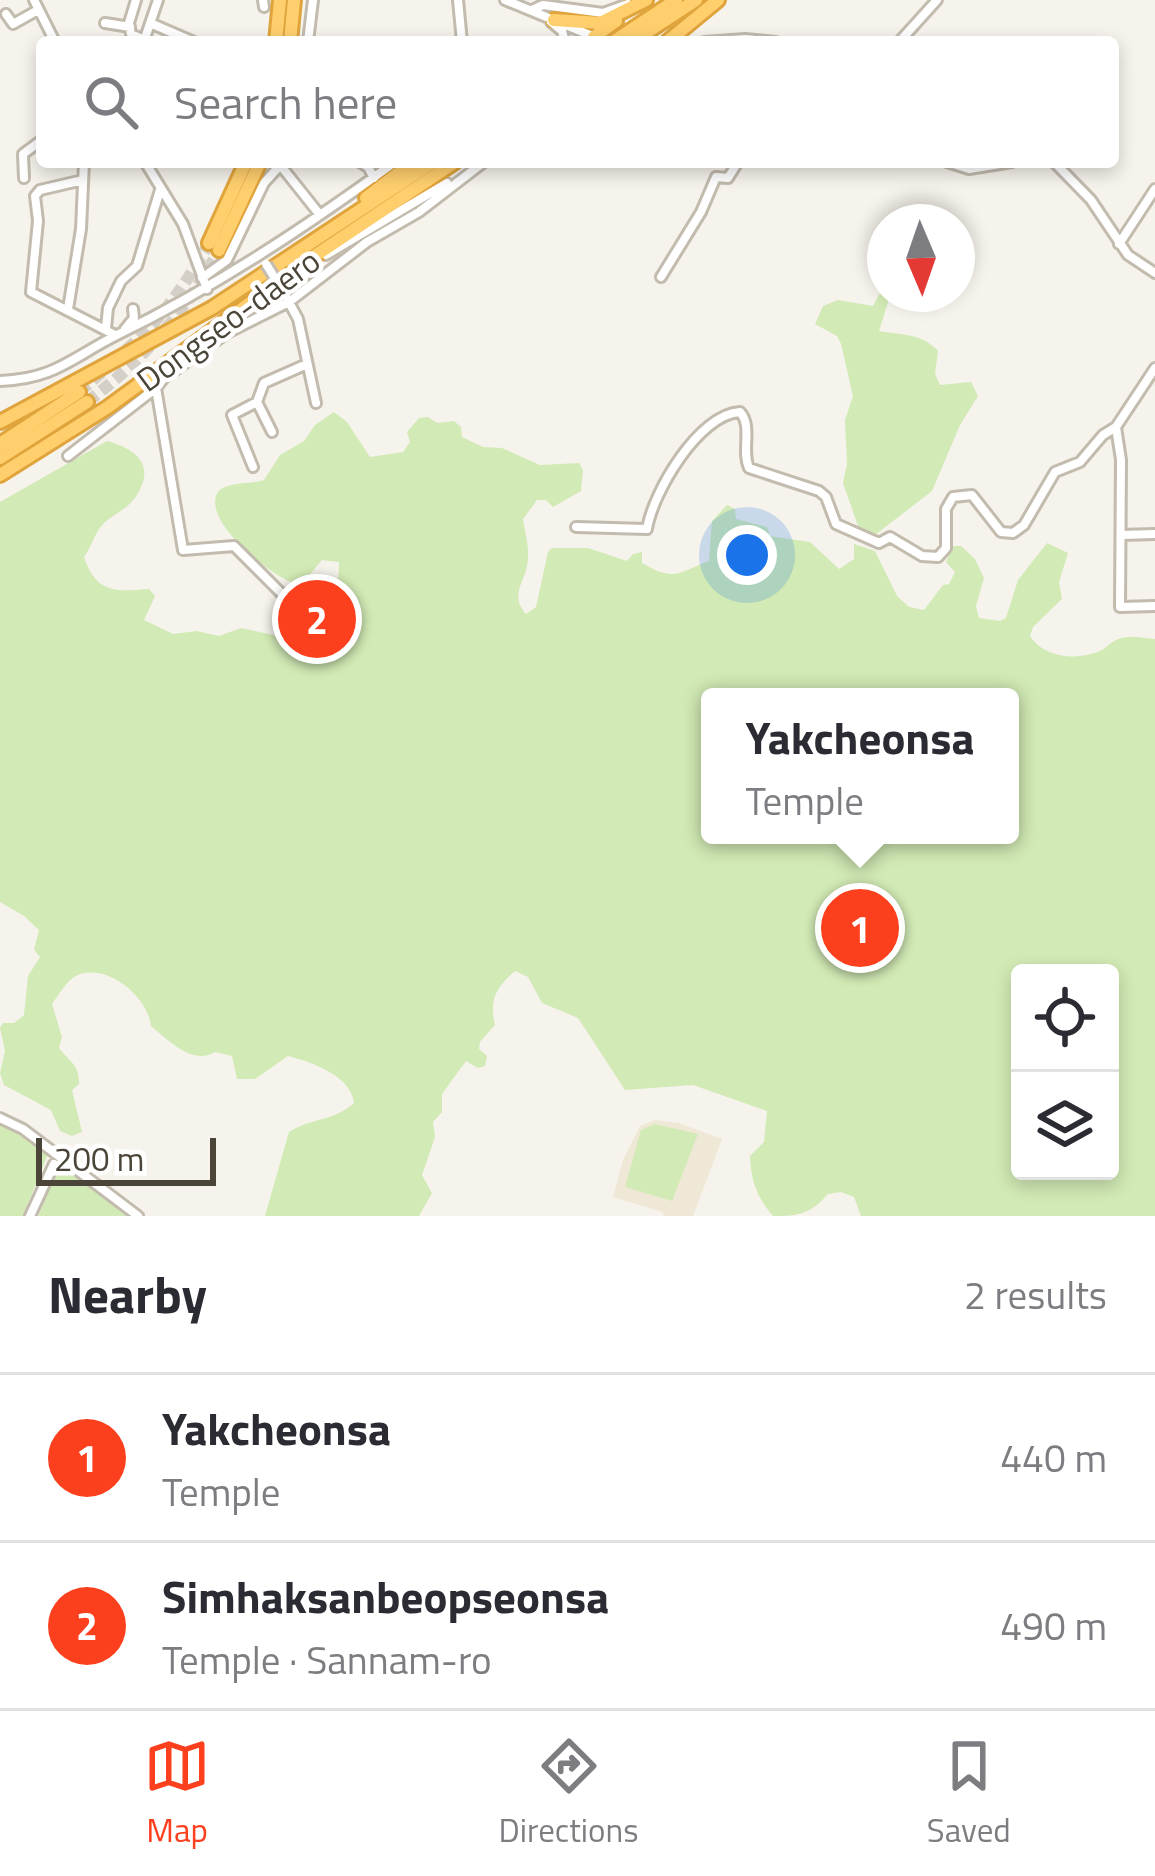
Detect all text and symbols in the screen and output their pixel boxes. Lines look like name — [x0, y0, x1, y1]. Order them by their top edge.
search box — [36, 36, 1119, 168]
text: Search here — [174, 68, 397, 136]
icon: search — [78, 69, 144, 135]
north arrow — [867, 204, 975, 312]
street label: Dongseo-daero — [126, 236, 330, 404]
your location — [717, 525, 777, 585]
pin: 2 — [278, 574, 356, 664]
popup — [701, 688, 1019, 844]
text: Yakcheonsa — [746, 703, 974, 771]
text: Temple — [746, 771, 864, 830]
pin: 1 — [821, 883, 899, 973]
map controls — [1011, 964, 1119, 1180]
button: locate — [1011, 964, 1119, 1072]
button: layers — [1011, 1072, 1119, 1180]
scale bar — [36, 1132, 216, 1185]
text: 200 m — [54, 1134, 144, 1184]
text: Nearby — [48, 1255, 207, 1333]
text: 2 results — [964, 1265, 1107, 1324]
text: Yakcheonsa — [162, 1394, 391, 1462]
text: 1 — [76, 1428, 98, 1487]
text: 440 m — [1000, 1428, 1107, 1487]
text: Temple — [162, 1462, 281, 1521]
text: Simhaksanbeopseonsa — [162, 1562, 609, 1630]
text: 2 — [76, 1596, 98, 1655]
text: 490 m — [1000, 1596, 1107, 1655]
text: Temple · Sannam-ro — [162, 1630, 492, 1689]
tab: Map — [144, 1733, 210, 1855]
tab: Directions — [499, 1733, 638, 1855]
tab: Saved — [927, 1733, 1011, 1855]

